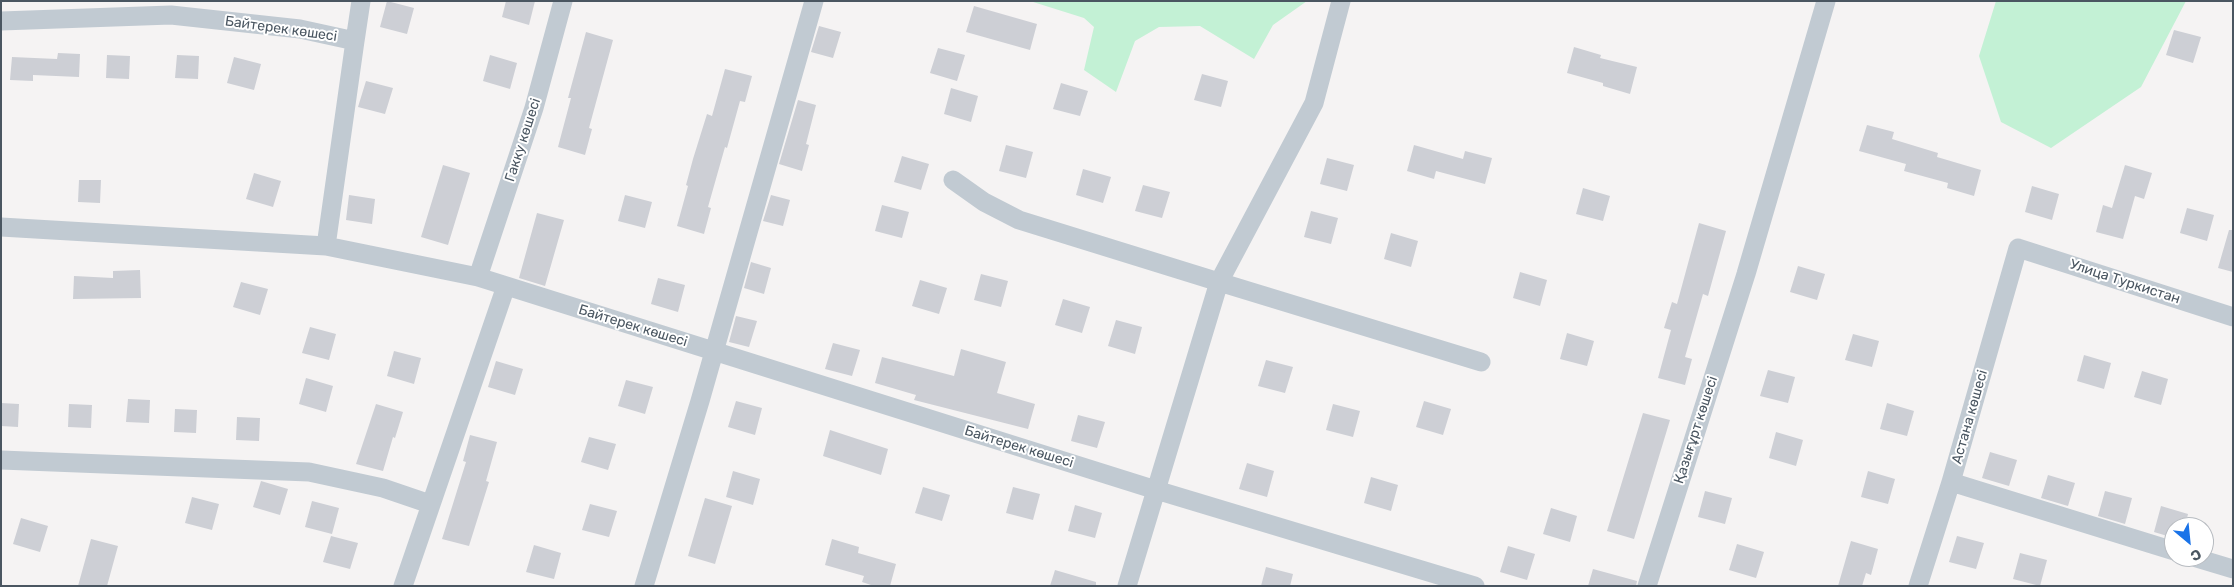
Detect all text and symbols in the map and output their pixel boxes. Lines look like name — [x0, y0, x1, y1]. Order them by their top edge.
street label: Байтерек көшесі — [224, 13, 338, 45]
street label: Гакку көшесі — [502, 96, 544, 184]
street label: Улица Туркистан — [2068, 256, 2182, 308]
street label: Байтерек көшесі — [577, 301, 689, 351]
street label: Астана көшесі — [1949, 368, 1991, 466]
street label: Қазығұрт көшесі — [1671, 374, 1721, 486]
street label: Байтерек көшесі — [963, 422, 1075, 472]
north arrow — [2164, 517, 2214, 567]
text: С — [2187, 545, 2204, 565]

